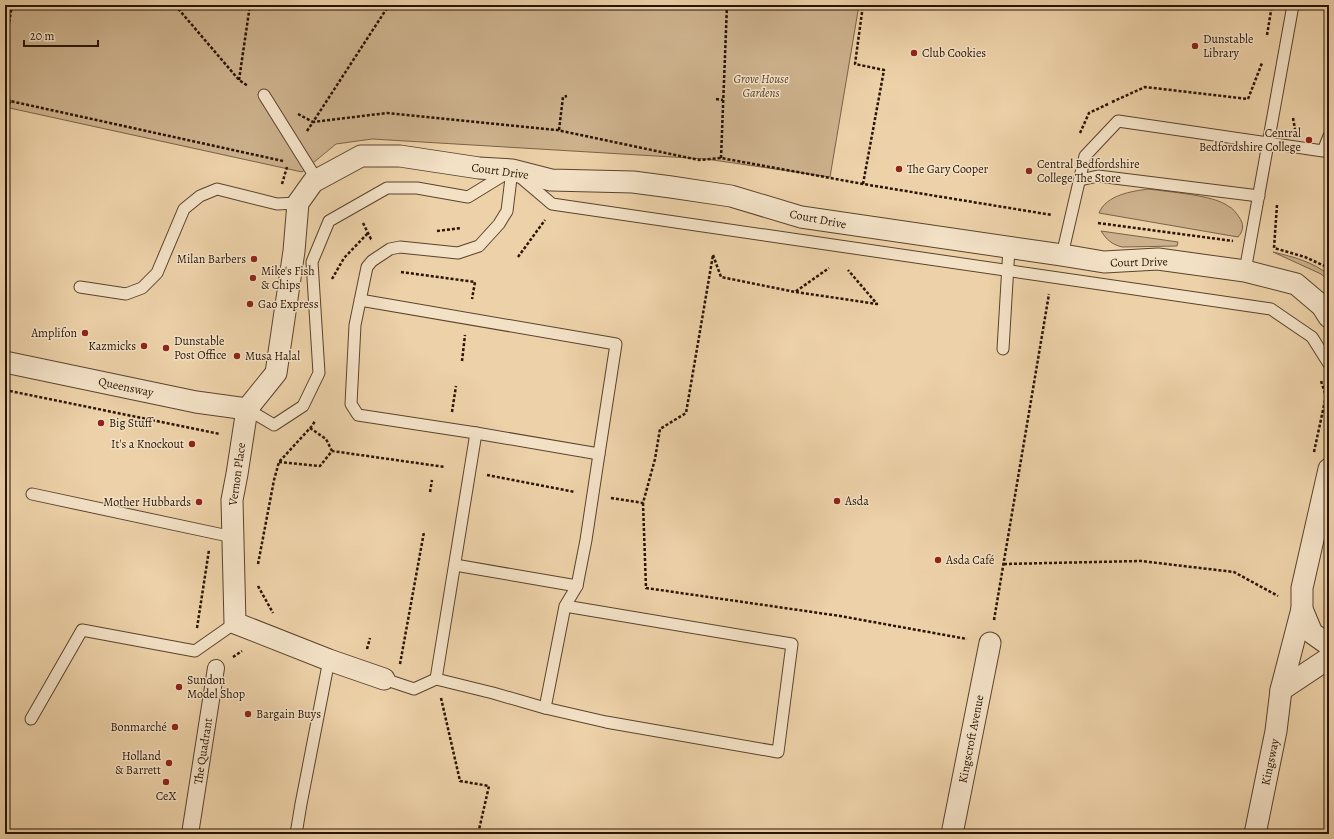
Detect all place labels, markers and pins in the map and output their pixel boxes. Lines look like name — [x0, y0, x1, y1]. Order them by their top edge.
place label: Dunstable Library — [1203, 31, 1253, 61]
marker: Dunstable Library — [1190, 41, 1200, 51]
place label: Club Cookies — [922, 45, 986, 61]
marker: Club Cookies — [909, 48, 919, 58]
place label: Central Bedfordshire College — [1199, 125, 1301, 155]
marker: Central Bedfordshire College — [1304, 135, 1314, 145]
place label: Central Bedfordshire College The Store — [1037, 156, 1140, 186]
place label: The Gary Cooper — [907, 161, 989, 177]
marker: The Gary Cooper — [894, 164, 904, 174]
marker: Central Bedfordshire College The Store — [1024, 166, 1034, 176]
place label: Milan Barbers — [177, 251, 246, 267]
marker: Milan Barbers — [249, 254, 259, 264]
place label: Mike's Fish & Chips — [261, 263, 315, 293]
marker: Mike's Fish & Chips — [248, 273, 258, 283]
place label: Gao Express — [258, 296, 319, 312]
marker: Gao Express — [245, 299, 255, 309]
place label: Amplifon — [30, 325, 77, 341]
marker: Amplifon — [80, 328, 90, 338]
place label: Dunstable Post Office — [174, 333, 226, 363]
place label: Kazmicks — [88, 338, 136, 354]
marker: Kazmicks — [139, 341, 149, 351]
marker: Dunstable Post Office — [161, 343, 171, 353]
place label: Musa Halal — [245, 348, 300, 364]
marker: Musa Halal — [232, 351, 242, 361]
place label: Big Stuff — [109, 415, 154, 431]
marker: Big Stuff — [96, 418, 106, 428]
place label: It's a Knockout — [111, 436, 184, 452]
marker: It's a Knockout — [187, 439, 197, 449]
place label: Asda — [844, 493, 869, 509]
place label: Mother Hubbards — [103, 494, 191, 510]
marker: Asda — [832, 496, 842, 506]
marker: Mother Hubbards — [194, 497, 204, 507]
place label: Asda Café — [945, 552, 994, 568]
marker: Asda Café — [933, 555, 943, 565]
place label: Sundon Model Shop — [187, 672, 245, 702]
marker: Sundon Model Shop — [174, 682, 184, 692]
place label: Bargain Buys — [256, 706, 321, 722]
marker: Bargain Buys — [243, 709, 253, 719]
place label: Bonmarché — [110, 719, 167, 735]
marker: Bonmarché — [170, 722, 180, 732]
place label: Holland & Barrett — [115, 748, 162, 778]
marker: Holland & Barrett — [164, 758, 174, 768]
marker: CeX — [161, 777, 171, 787]
place label: CeX — [156, 788, 176, 804]

